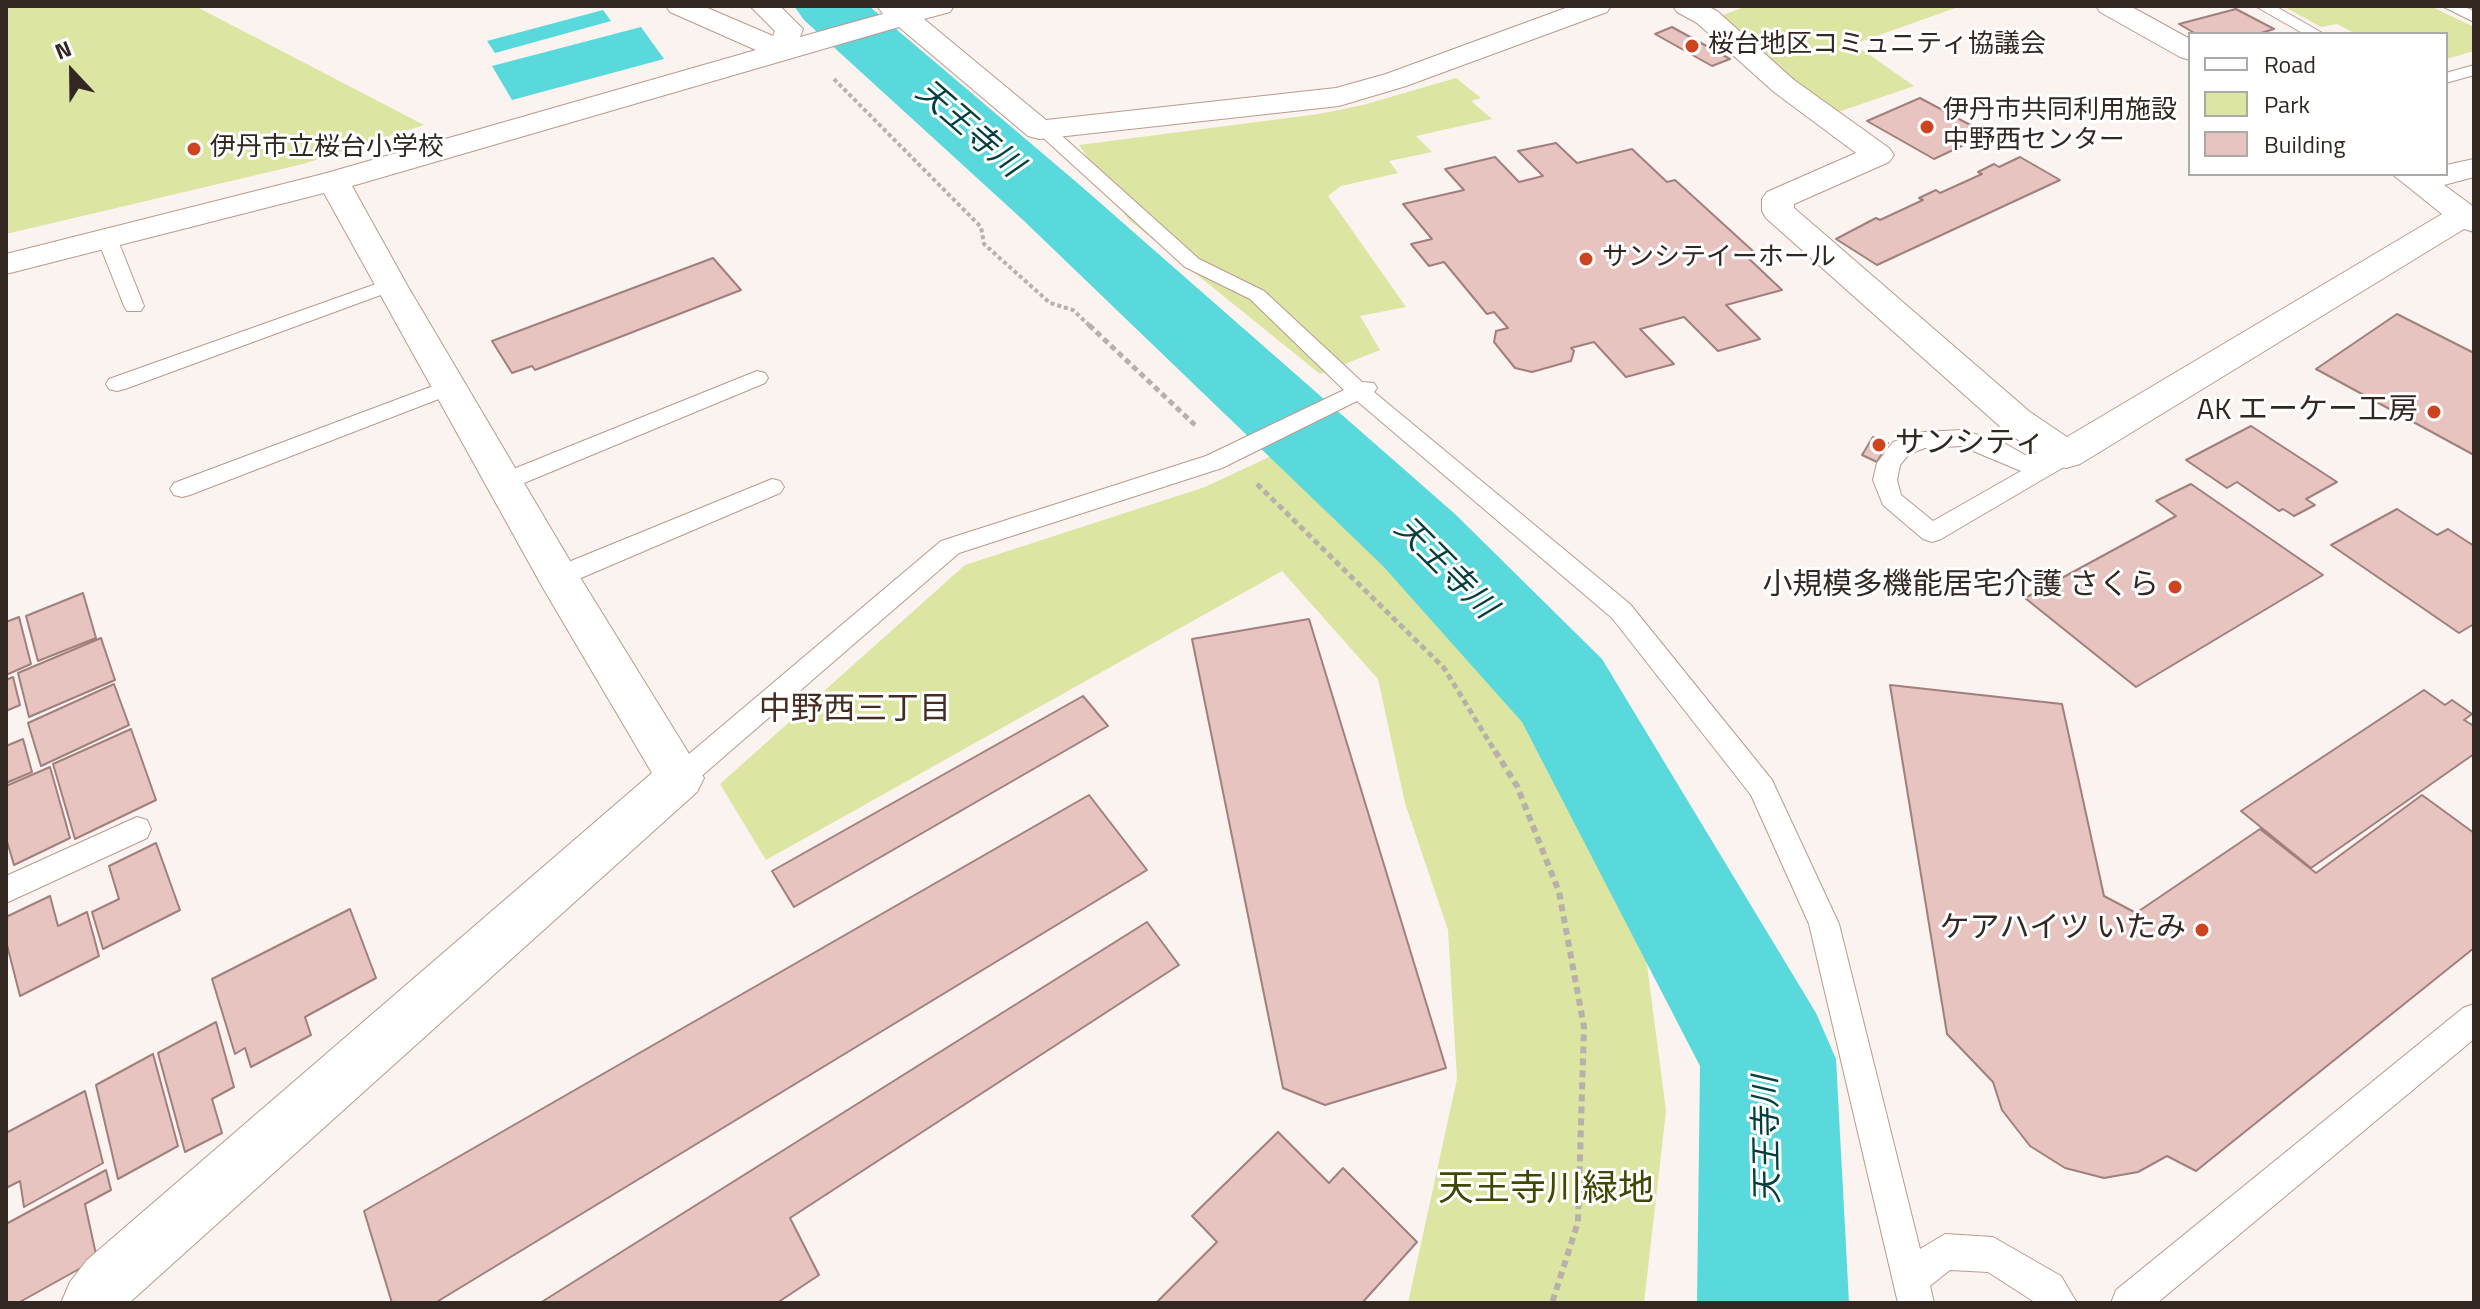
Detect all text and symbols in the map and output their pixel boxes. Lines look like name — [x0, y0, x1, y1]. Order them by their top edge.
place label: 桜台地区コミュニティ協議会 — [1708, 30, 2046, 62]
text: N — [50, 31, 76, 68]
north arrow — [32, 32, 112, 112]
legend — [2188, 32, 2448, 176]
marker: 桜台地区コミュニティ協議会 — [1683, 37, 1701, 55]
text: Road — [2264, 46, 2316, 82]
water label: 天王寺川 — [907, 74, 1029, 186]
text: Park — [2264, 86, 2310, 122]
place label: 伊丹市共同利用施設 中野西センター — [1943, 96, 2177, 158]
marker: 伊丹市共同利用施設 中野西センター — [1918, 118, 1936, 136]
text: Building — [2264, 126, 2346, 162]
place label: 伊丹市立桜台小学校 — [210, 133, 444, 165]
marker: 伊丹市立桜台小学校 — [185, 140, 203, 158]
place label: サンシテイーホール — [1602, 243, 1836, 275]
marker: サンシテイーホール — [1577, 250, 1595, 268]
place label: AK エーケー工房 — [2196, 394, 2418, 430]
marker: AK エーケー工房 — [2425, 403, 2443, 421]
place label: サンシティ — [1895, 427, 2045, 463]
marker: サンシティ — [1870, 436, 1888, 454]
water label: 天王寺川 — [1385, 510, 1503, 628]
place label: 小規模多機能居宅介護 さくら — [1762, 569, 2159, 605]
marker: 小規模多機能居宅介護 さくら — [2166, 578, 2184, 596]
district label: 中野西三丁目 — [759, 692, 951, 730]
place label: ケアハイツ いたみ — [1939, 912, 2186, 948]
marker: ケアハイツ いたみ — [2193, 921, 2211, 939]
water label: 天王寺川 — [1749, 1076, 1789, 1204]
park label: 天王寺川緑地 — [1438, 1169, 1654, 1213]

